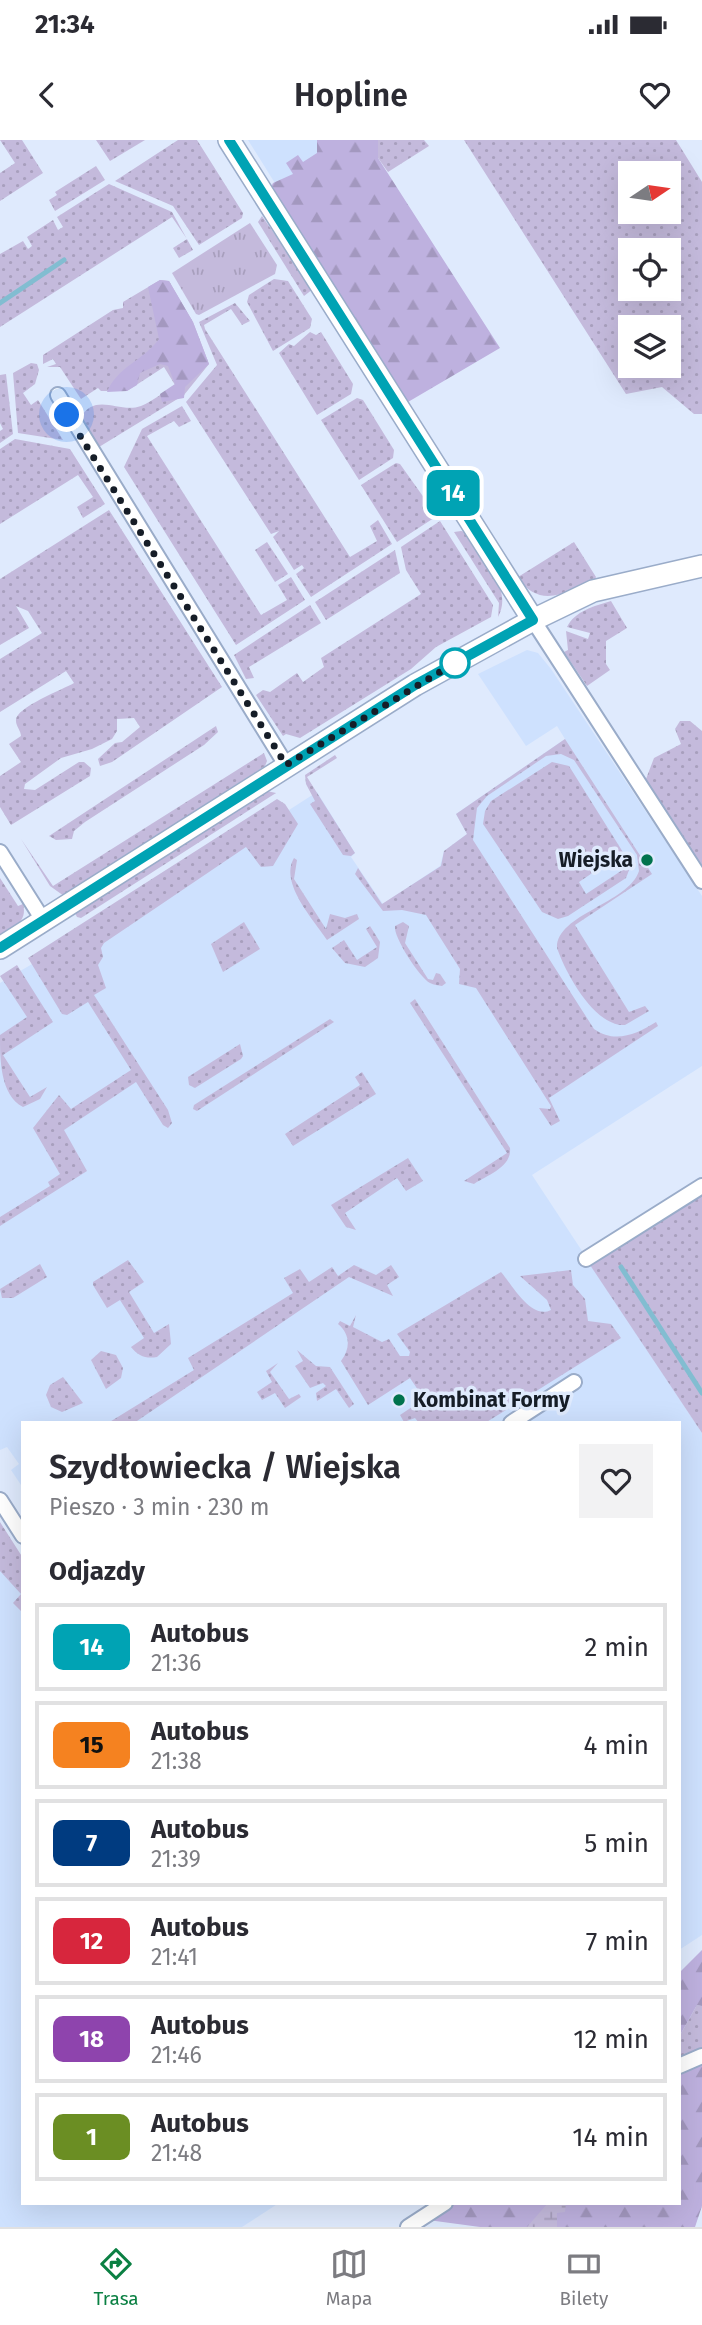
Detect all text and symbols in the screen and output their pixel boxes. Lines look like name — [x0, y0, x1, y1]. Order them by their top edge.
text: 21:34 — [35, 9, 95, 40]
icon: back — [28, 76, 66, 114]
text: Hopline — [294, 76, 408, 114]
icon: heart — [636, 76, 674, 114]
north arrow — [618, 161, 681, 224]
map controls — [618, 161, 681, 378]
button: locate — [618, 238, 681, 301]
button: layers — [618, 315, 681, 378]
your location — [49, 397, 84, 432]
line badge: 14 — [421, 470, 484, 516]
text: 14 — [441, 479, 465, 507]
unlabelled marker — [440, 648, 470, 678]
place label: Wiejska — [559, 847, 633, 873]
marker: Wiejska — [639, 852, 655, 868]
place label: Kombinat Formy — [413, 1387, 570, 1413]
marker: Kombinat Formy — [391, 1392, 407, 1408]
button: heart — [579, 1444, 653, 1518]
text: Szydłowiecka / Wiejska — [49, 1447, 401, 1487]
text: Pieszo · 3 min · 230 m — [49, 1493, 270, 1521]
text: Odjazdy — [49, 1556, 145, 1587]
text: Autobus — [151, 1618, 249, 1649]
text: 2 min — [584, 1632, 649, 1663]
text: 14 — [79, 1633, 104, 1661]
text: 21:36 — [151, 1649, 201, 1677]
text: Autobus — [151, 1716, 249, 1747]
text: 4 min — [583, 1730, 649, 1761]
text: 15 — [80, 1731, 104, 1759]
text: 21:38 — [151, 1747, 202, 1775]
text: Autobus — [151, 1814, 249, 1845]
text: 5 min — [584, 1828, 649, 1859]
text: 7 — [86, 1829, 97, 1857]
text: 21:39 — [151, 1845, 201, 1873]
text: Autobus — [151, 1912, 249, 1943]
text: 7 min — [586, 1926, 649, 1957]
text: 12 — [80, 1927, 103, 1955]
text: 21:41 — [151, 1943, 198, 1971]
text: Autobus — [151, 2010, 249, 2041]
text: 12 min — [573, 2024, 649, 2055]
text: 18 — [79, 2025, 104, 2053]
text: 21:46 — [151, 2041, 202, 2069]
text: Autobus — [151, 2108, 249, 2139]
text: 14 min — [572, 2122, 649, 2153]
text: 1 — [86, 2123, 97, 2151]
text: 21:48 — [151, 2139, 202, 2167]
tab: Trasa — [94, 2245, 139, 2310]
tab: Mapa — [326, 2245, 372, 2310]
tab: Bilety — [560, 2245, 608, 2310]

